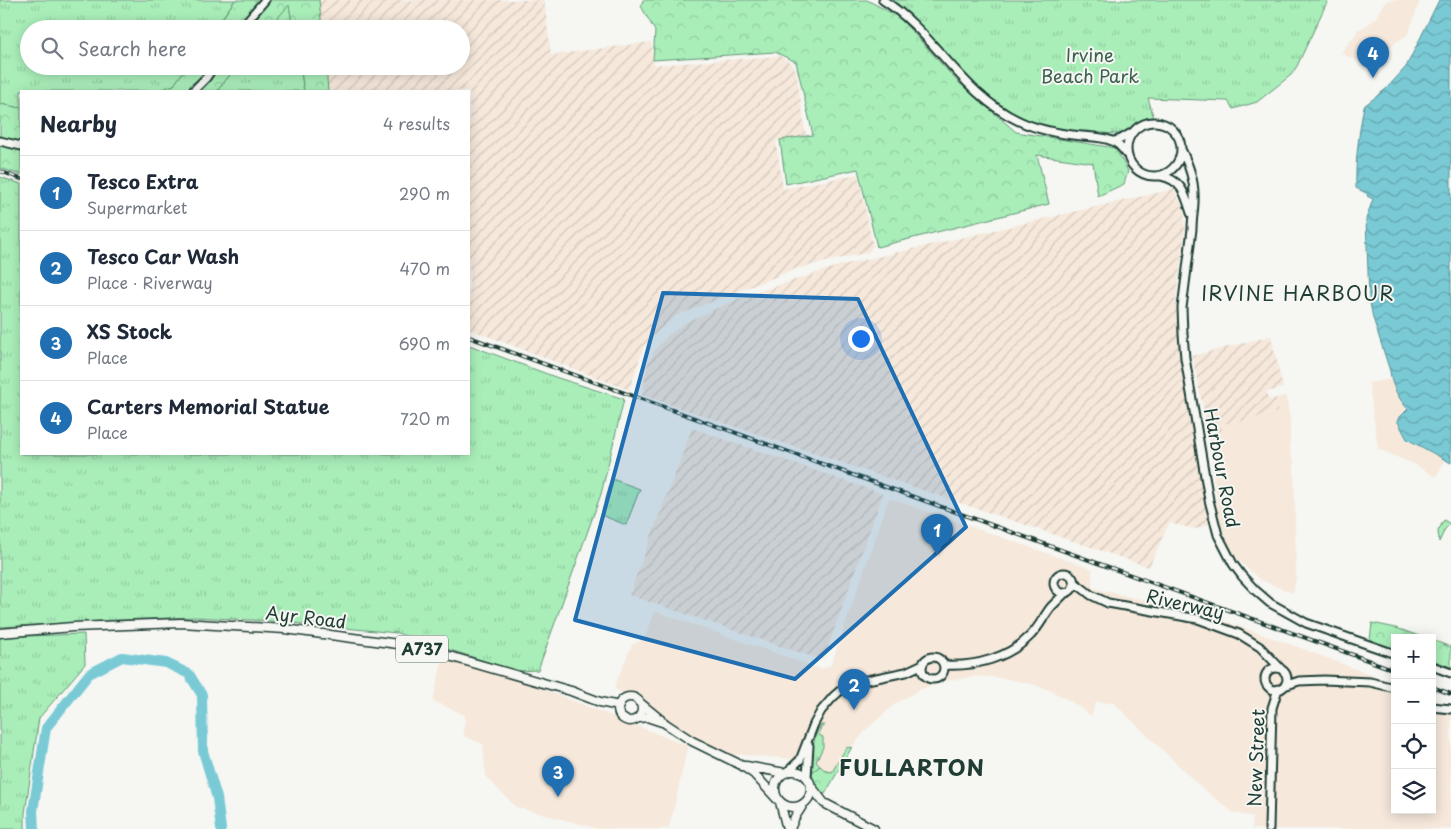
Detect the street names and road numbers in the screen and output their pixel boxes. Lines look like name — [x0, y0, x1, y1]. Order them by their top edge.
street label: Harbour Road — [1198, 405, 1247, 530]
street label: Riverway — [1144, 581, 1227, 626]
street label: Ayr Road — [264, 598, 348, 635]
road number: A737 — [396, 636, 448, 662]
street label: New Street — [1240, 708, 1271, 807]

